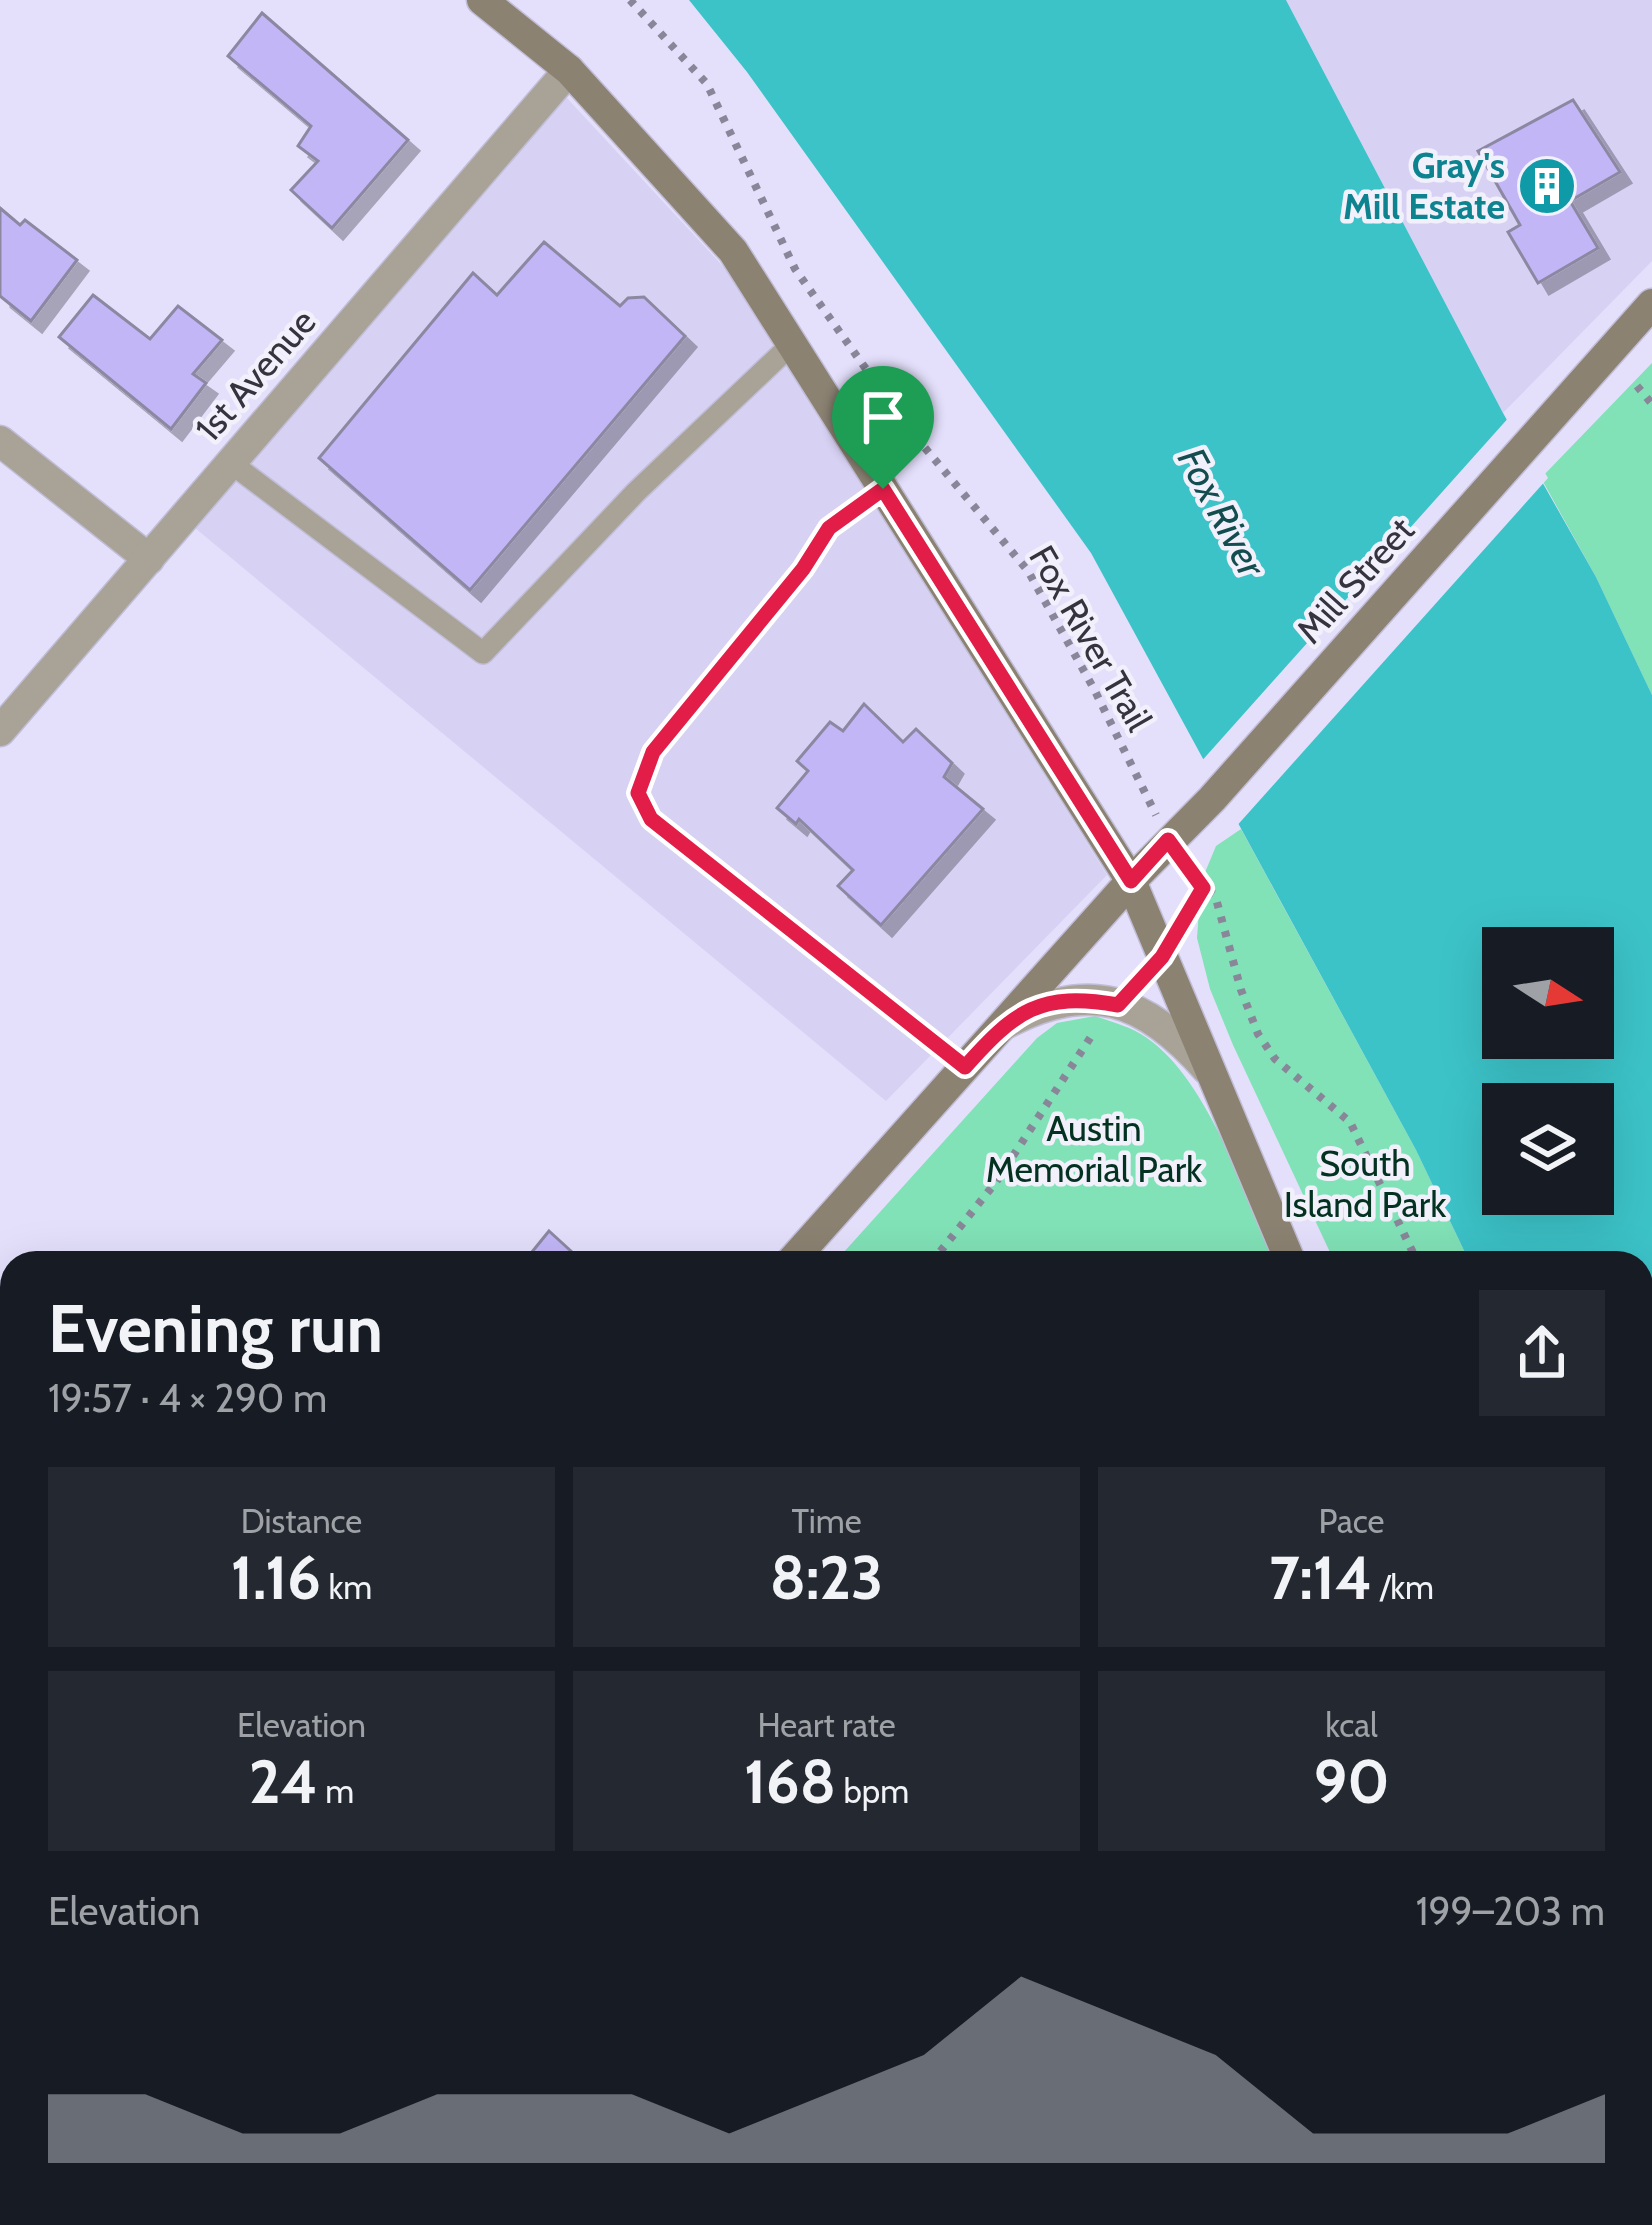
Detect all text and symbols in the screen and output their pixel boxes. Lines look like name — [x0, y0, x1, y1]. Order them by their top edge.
place label: Gray's Mill Estate — [1343, 143, 1505, 228]
building icon: Gray's Mill Estate — [1516, 155, 1578, 217]
street label: 1st Avenue — [186, 300, 324, 450]
pin — [832, 366, 934, 489]
icon: arrive — [850, 384, 916, 450]
water label: Fox River — [1168, 439, 1277, 587]
street label: Mill Street — [1287, 508, 1423, 652]
street label: Fox River Trail — [1020, 538, 1162, 739]
north arrow — [1482, 927, 1614, 1059]
map controls — [1482, 927, 1614, 1215]
button: layers — [1482, 1083, 1614, 1215]
park label: Austin Memorial Park — [986, 1106, 1203, 1191]
park label: South Island Park — [1284, 1141, 1447, 1226]
text: Evening run — [48, 1288, 383, 1369]
button: share — [1479, 1290, 1605, 1416]
text: 19:57 · 4 × 290 m — [48, 1374, 327, 1422]
text: Distance — [241, 1501, 362, 1541]
text: Time — [791, 1501, 862, 1541]
text: Pace — [1319, 1501, 1384, 1541]
text: 1.16 — [231, 1541, 321, 1614]
text: 8:23 — [770, 1541, 883, 1614]
text: 7:14 — [1269, 1541, 1372, 1614]
text: km — [321, 1567, 372, 1607]
text: /km — [1372, 1567, 1434, 1607]
text: Elevation — [237, 1705, 366, 1745]
text: Heart rate — [757, 1705, 896, 1745]
text: kcal — [1325, 1705, 1378, 1745]
text: 24 — [249, 1745, 318, 1818]
text: 168 — [744, 1745, 836, 1818]
text: 90 — [1313, 1745, 1390, 1818]
text: m — [318, 1771, 354, 1811]
text: bpm — [836, 1771, 909, 1811]
text: Elevation — [48, 1887, 200, 1935]
text: 199–203 m — [1416, 1887, 1605, 1935]

